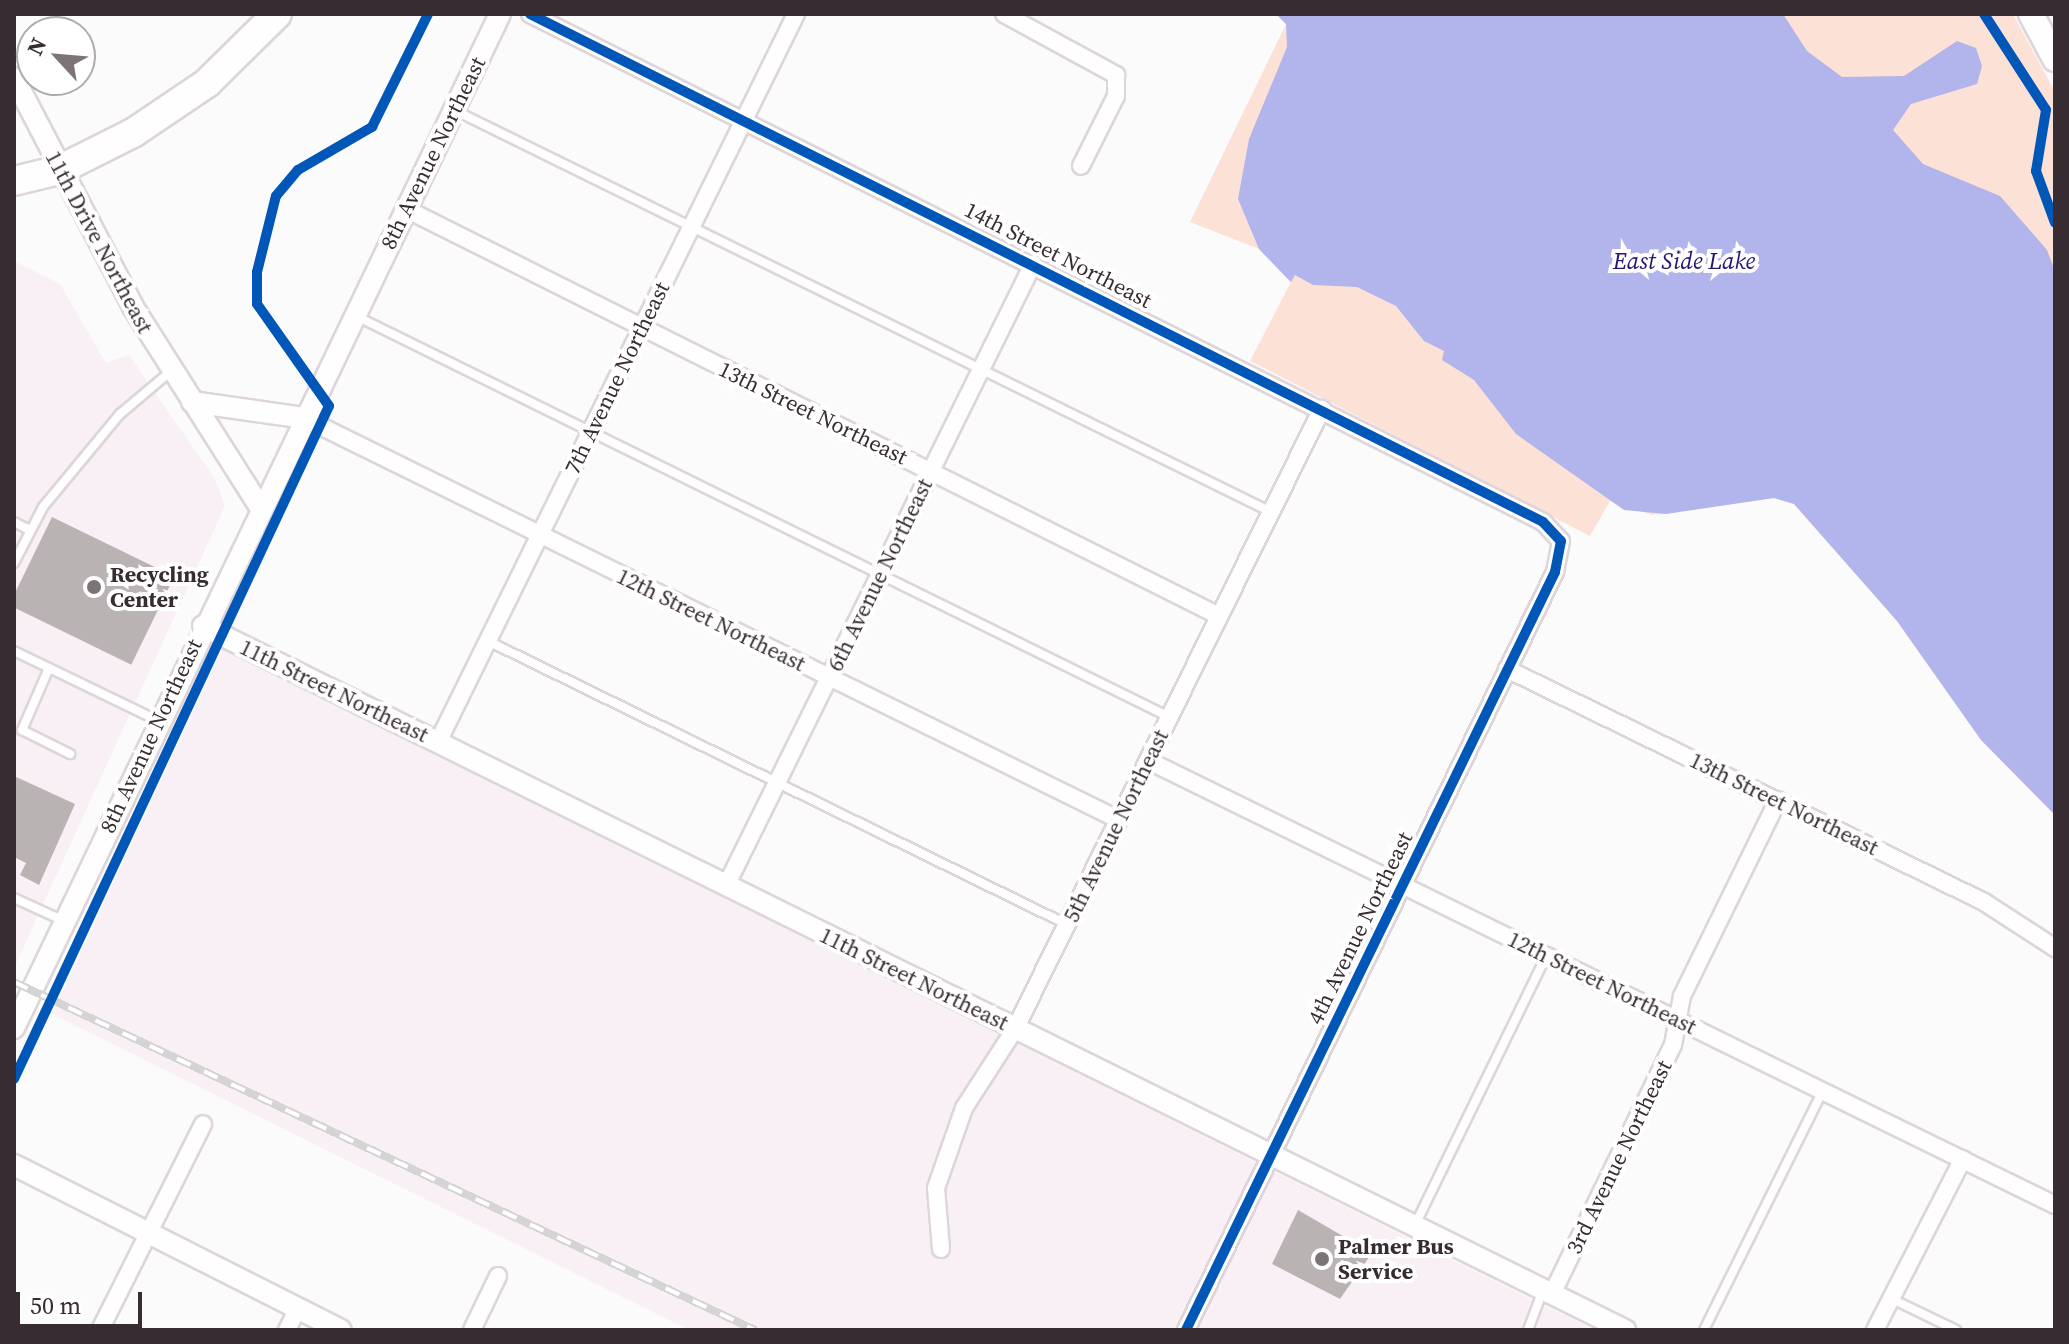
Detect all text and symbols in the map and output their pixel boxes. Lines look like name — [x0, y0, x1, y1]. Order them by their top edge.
north arrow — [16, 16, 96, 96]
text: N — [19, 33, 53, 60]
street label: 8th Avenue Northeast — [375, 52, 491, 254]
street label: 11th Drive Northeast — [40, 146, 158, 338]
street label: 14th Street Northeast — [960, 196, 1156, 314]
water label: East Side Lake — [1613, 247, 1755, 275]
street label: 7th Avenue Northeast — [559, 277, 675, 479]
street label: 13th Street Northeast — [714, 356, 912, 470]
street label: 6th Avenue Northeast — [822, 474, 938, 676]
place label: Recycling Center — [110, 561, 209, 612]
street label: 12th Street Northeast — [612, 563, 810, 677]
marker: Recycling Center — [85, 578, 103, 596]
street label: 11th Street Northeast — [235, 634, 433, 748]
street label: 8th Avenue Northeast — [94, 635, 208, 837]
street label: 5th Avenue Northeast — [1058, 725, 1174, 927]
street label: 13th Street Northeast — [1685, 747, 1883, 861]
street label: 4th Avenue Northeast — [1302, 827, 1418, 1029]
street label: 11th Street Northeast — [815, 922, 1013, 1036]
street label: 12th Street Northeast — [1503, 926, 1701, 1040]
street label: 3rd Avenue Northeast — [1561, 1056, 1677, 1258]
place label: Palmer Bus Service — [1338, 1233, 1454, 1284]
marker: Palmer Bus Service — [1313, 1250, 1331, 1268]
scale bar — [20, 1276, 146, 1326]
text: 50 m — [30, 1289, 81, 1322]

